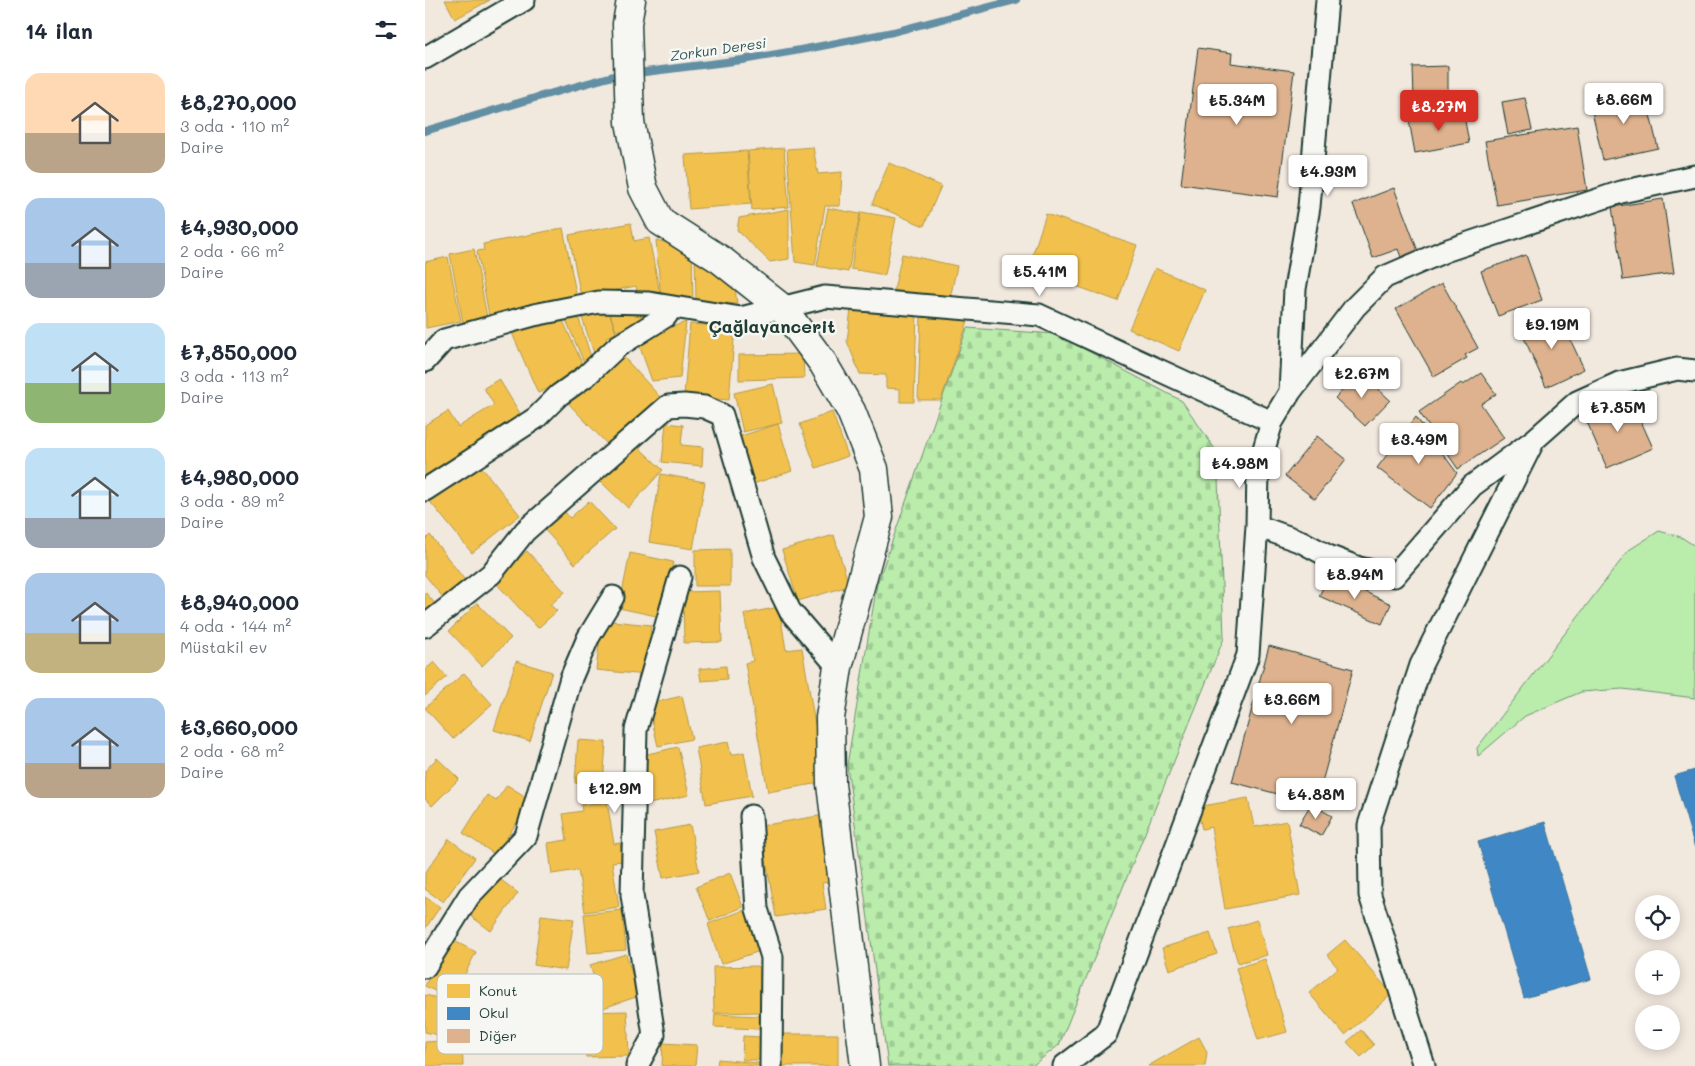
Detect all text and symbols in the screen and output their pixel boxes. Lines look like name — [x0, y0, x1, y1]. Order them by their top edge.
icon: filters — [372, 16, 400, 44]
text: 14 ilan — [25, 17, 93, 44]
water label: Zorkun Deresi — [669, 33, 768, 65]
pin: ₺8.66M — [1583, 82, 1665, 125]
pin: ₺5.34M — [1196, 84, 1278, 126]
text: ₺8,270,000 — [180, 88, 297, 115]
text: ₺8.66M — [1595, 88, 1653, 109]
text: ₺5.34M — [1209, 89, 1265, 110]
pin: ₺8.27M — [1398, 90, 1480, 132]
icon: home — [65, 93, 125, 153]
text: ₺8.27M — [1411, 95, 1467, 116]
text: 3 oda · 110 m² — [180, 115, 289, 136]
text: Daire — [180, 136, 224, 157]
pin: ₺4.93M — [1287, 154, 1369, 197]
text: ₺4.93M — [1299, 160, 1357, 181]
text: ₺4,930,000 — [180, 213, 299, 240]
icon: home — [65, 218, 125, 278]
text: 2 oda · 66 m² — [180, 240, 284, 261]
pin: ₺5.41M — [999, 254, 1081, 297]
text: ₺5.41M — [1013, 260, 1067, 281]
text: Daire — [180, 261, 224, 282]
pin: ₺9.19M — [1511, 308, 1593, 350]
text: ₺9.19M — [1525, 313, 1579, 334]
district label: Çağlayancerit — [708, 314, 836, 338]
text: ₺7,850,000 — [180, 338, 297, 365]
icon: home — [65, 343, 125, 403]
pin: ₺2.67M — [1321, 356, 1403, 399]
text: ₺2.67M — [1334, 362, 1390, 383]
text: 3 oda · 113 m² — [180, 365, 289, 386]
text: Daire — [180, 386, 224, 407]
pin: ₺7.85M — [1577, 390, 1659, 433]
text: ₺7.85M — [1590, 396, 1646, 417]
pin: ₺3.49M — [1378, 422, 1460, 465]
text: ₺3.49M — [1390, 428, 1448, 449]
pin: ₺4.98M — [1199, 446, 1281, 489]
text: ₺4.98M — [1211, 452, 1269, 473]
text: ₺4,980,000 — [180, 463, 299, 490]
icon: home — [65, 468, 125, 528]
text: 3 oda · 89 m² — [180, 490, 284, 511]
text: Daire — [180, 511, 224, 532]
pin: ₺8.94M — [1314, 558, 1396, 600]
text: ₺8.94M — [1326, 563, 1384, 584]
text: ₺8,940,000 — [180, 588, 299, 615]
icon: home — [65, 593, 125, 653]
text: 4 oda · 144 m² — [180, 615, 291, 636]
text: Müstakil ev — [180, 636, 267, 657]
pin: ₺3.66M — [1251, 682, 1333, 725]
text: ₺3.66M — [1264, 688, 1320, 709]
text: ₺3,660,000 — [180, 713, 298, 740]
icon: home — [65, 718, 125, 778]
text: 2 oda · 68 m² — [180, 740, 284, 761]
text: Daire — [180, 761, 224, 782]
pin: ₺12.9M — [574, 772, 656, 814]
text: ₺12.9M — [588, 777, 642, 798]
pin: ₺4.88M — [1275, 778, 1357, 820]
text: ₺4.88M — [1287, 783, 1345, 804]
map controls — [1635, 895, 1680, 1050]
button: locate — [1635, 895, 1680, 940]
button: + — [1635, 950, 1680, 995]
legend — [437, 974, 603, 1054]
text: Konut — [479, 981, 517, 1000]
text: Okul — [479, 1003, 509, 1022]
button: − — [1635, 1005, 1680, 1050]
text: Diğer — [479, 1026, 517, 1045]

